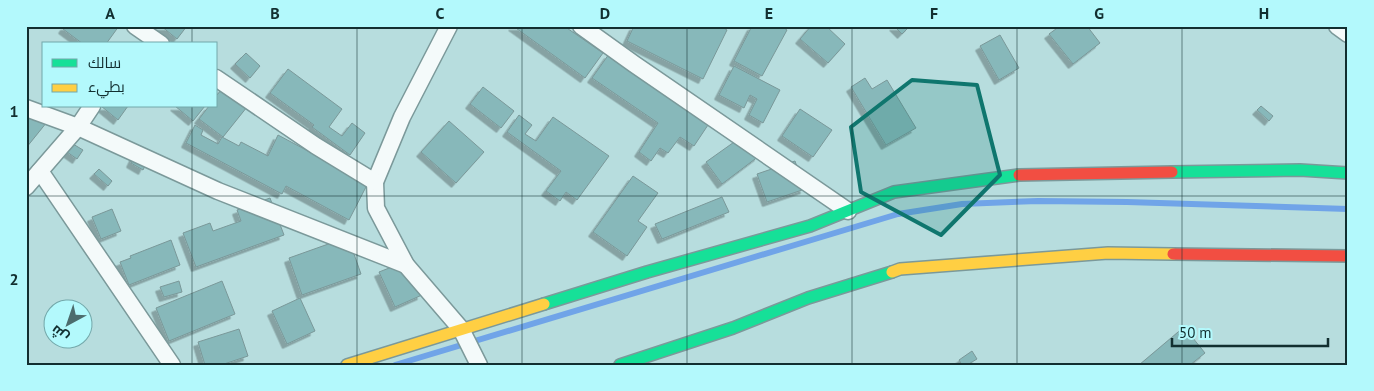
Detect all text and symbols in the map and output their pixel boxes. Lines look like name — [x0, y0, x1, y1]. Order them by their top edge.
text: A — [105, 3, 115, 23]
text: B — [270, 3, 280, 23]
text: C — [436, 3, 445, 23]
text: D — [600, 3, 610, 23]
text: E — [765, 3, 773, 23]
text: F — [930, 3, 938, 23]
text: G — [1094, 3, 1104, 23]
text: H — [1259, 3, 1269, 23]
legend — [42, 42, 218, 108]
text: سالك — [88, 53, 121, 72]
text: بطيء — [88, 77, 125, 99]
text: 1 — [9, 101, 19, 121]
text: 2 — [9, 269, 19, 289]
north arrow — [42, 298, 92, 348]
scale bar — [1172, 316, 1328, 348]
text: ش — [47, 321, 72, 347]
text: 50 m — [1179, 323, 1212, 342]

